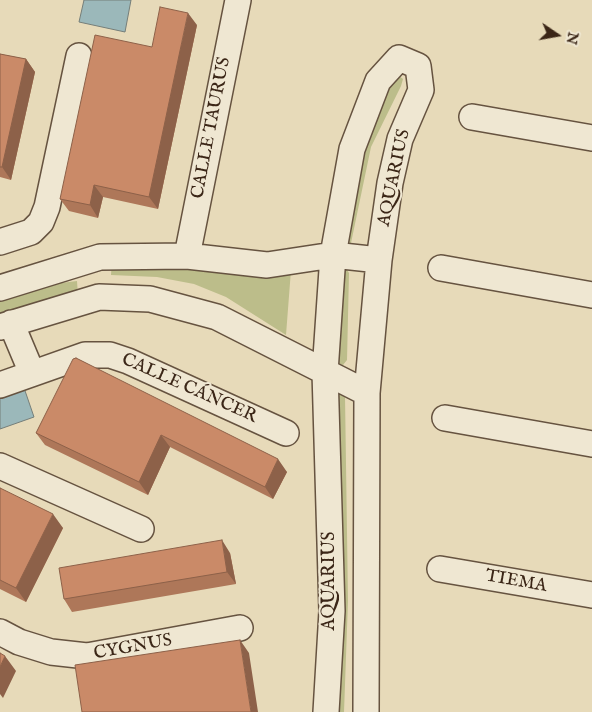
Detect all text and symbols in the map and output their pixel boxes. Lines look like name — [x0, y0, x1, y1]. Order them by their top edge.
north arrow — [532, 10, 582, 60]
text: N — [562, 30, 582, 46]
street label: CALLE TAURUS — [188, 55, 236, 201]
street label: AQUARIUS — [374, 127, 416, 229]
street label: CALLE CÁNCER — [118, 349, 260, 429]
street label: AQUARIUS — [319, 532, 341, 630]
street label: TIEMA — [483, 566, 549, 598]
street label: CYGNUS — [92, 630, 174, 666]

